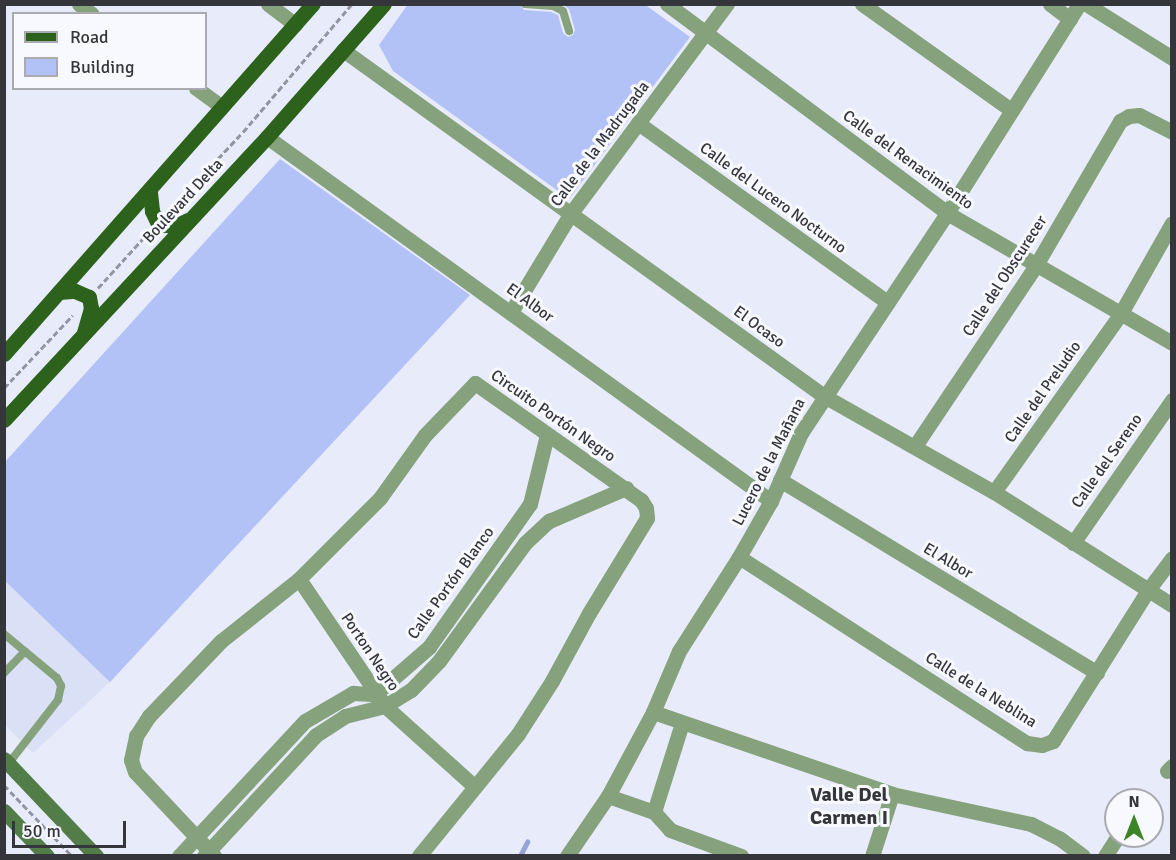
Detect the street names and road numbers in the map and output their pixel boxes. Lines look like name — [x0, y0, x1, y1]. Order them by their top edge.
street label: Calle de la Madrugada — [547, 78, 653, 210]
street label: Calle del Renacimiento — [839, 106, 977, 214]
street label: Calle del Lucero Nocturno — [696, 138, 850, 258]
street label: Boulevard Delta — [139, 155, 227, 247]
street label: Calle del Obscurecer — [959, 212, 1051, 340]
street label: El Albor — [502, 279, 558, 327]
street label: El Ocaso — [730, 302, 788, 352]
street label: Calle del Preludio — [1001, 337, 1085, 447]
street label: Circuito Portón Negro — [487, 366, 619, 466]
street label: Lucero de la Mañana — [729, 395, 809, 529]
street label: Calle del Sereno — [1067, 410, 1147, 512]
street label: Calle Portón Blanco — [404, 523, 498, 643]
street label: El Albor — [920, 539, 976, 583]
street label: Porton Negro — [337, 609, 403, 695]
street label: Calle de la Neblina — [922, 648, 1040, 732]

